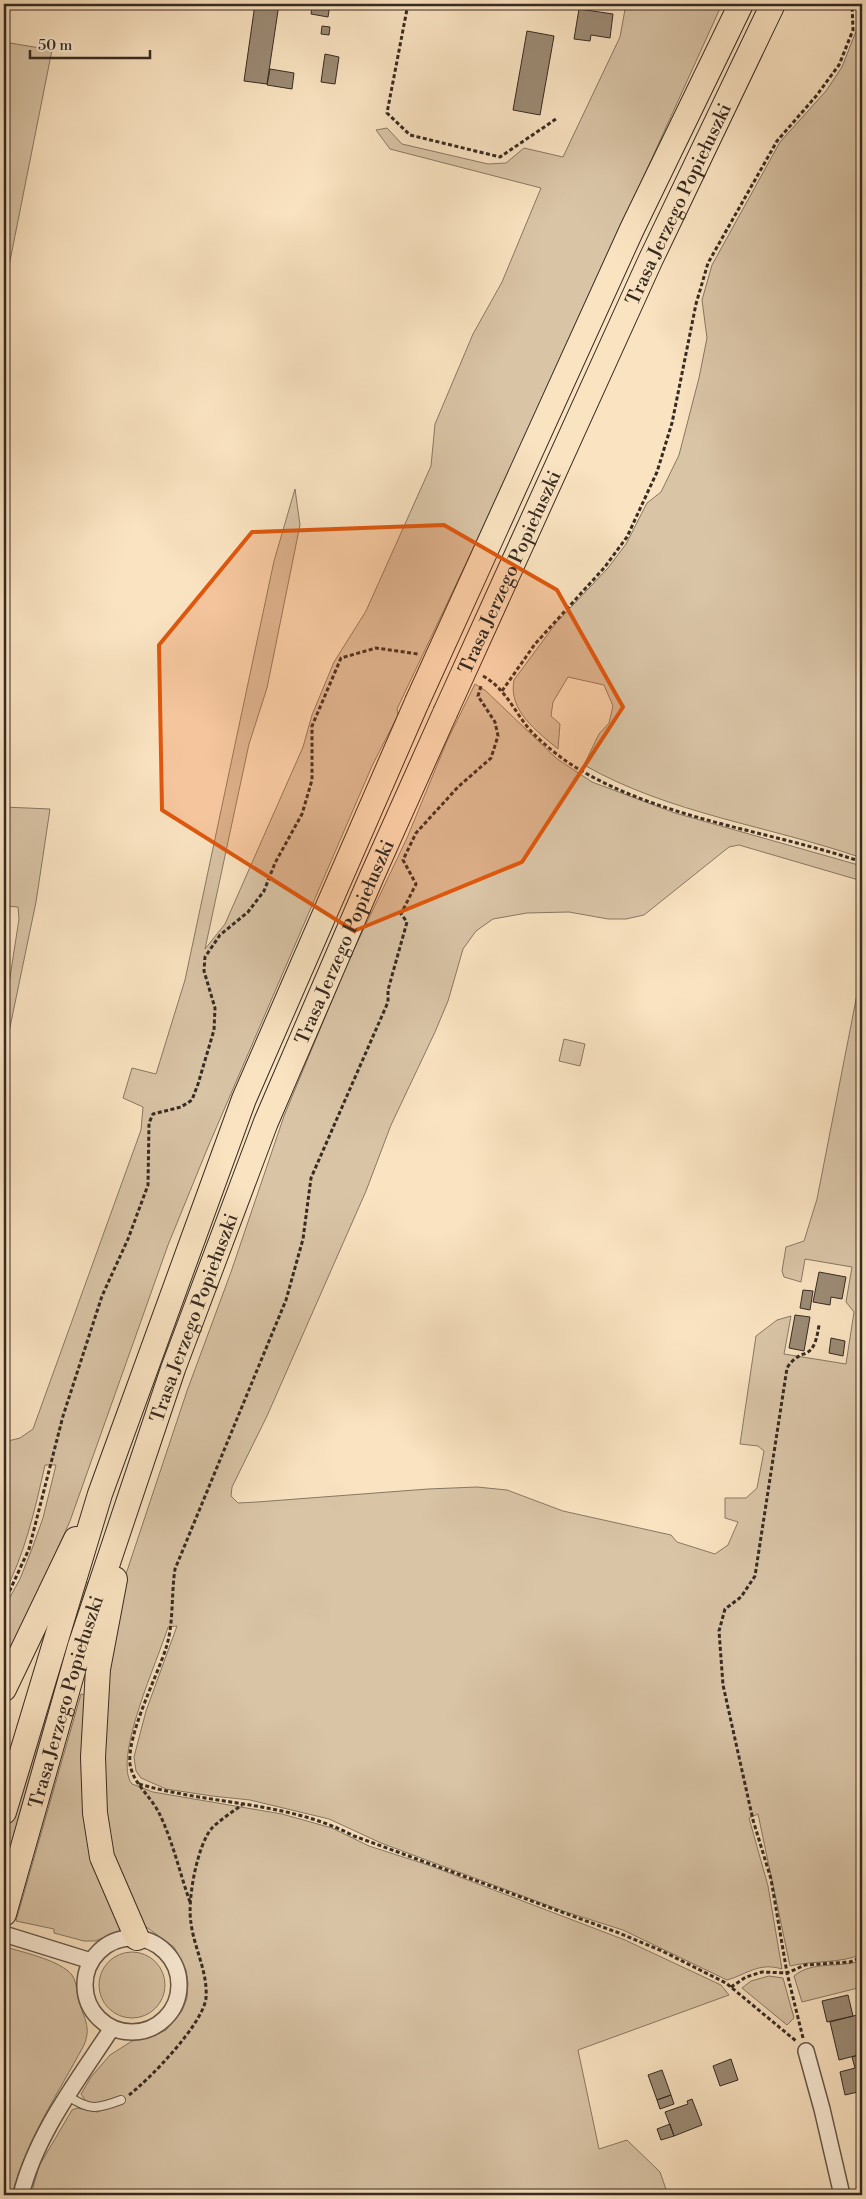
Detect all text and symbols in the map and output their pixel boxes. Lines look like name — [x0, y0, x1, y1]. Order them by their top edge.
scale bar — [30, 28, 150, 60]
text: 50 m — [38, 36, 72, 55]
street label: Trasa Jerzego Popiełuszki — [621, 99, 737, 309]
street label: Trasa Jerzego Popiełuszki — [453, 467, 566, 678]
street label: Trasa Jerzego Popiełuszki — [290, 836, 400, 1048]
street label: Trasa Jerzego Popiełuszki — [145, 1210, 244, 1425]
street label: Trasa Jerzego Popiełuszki — [24, 1592, 109, 1811]

